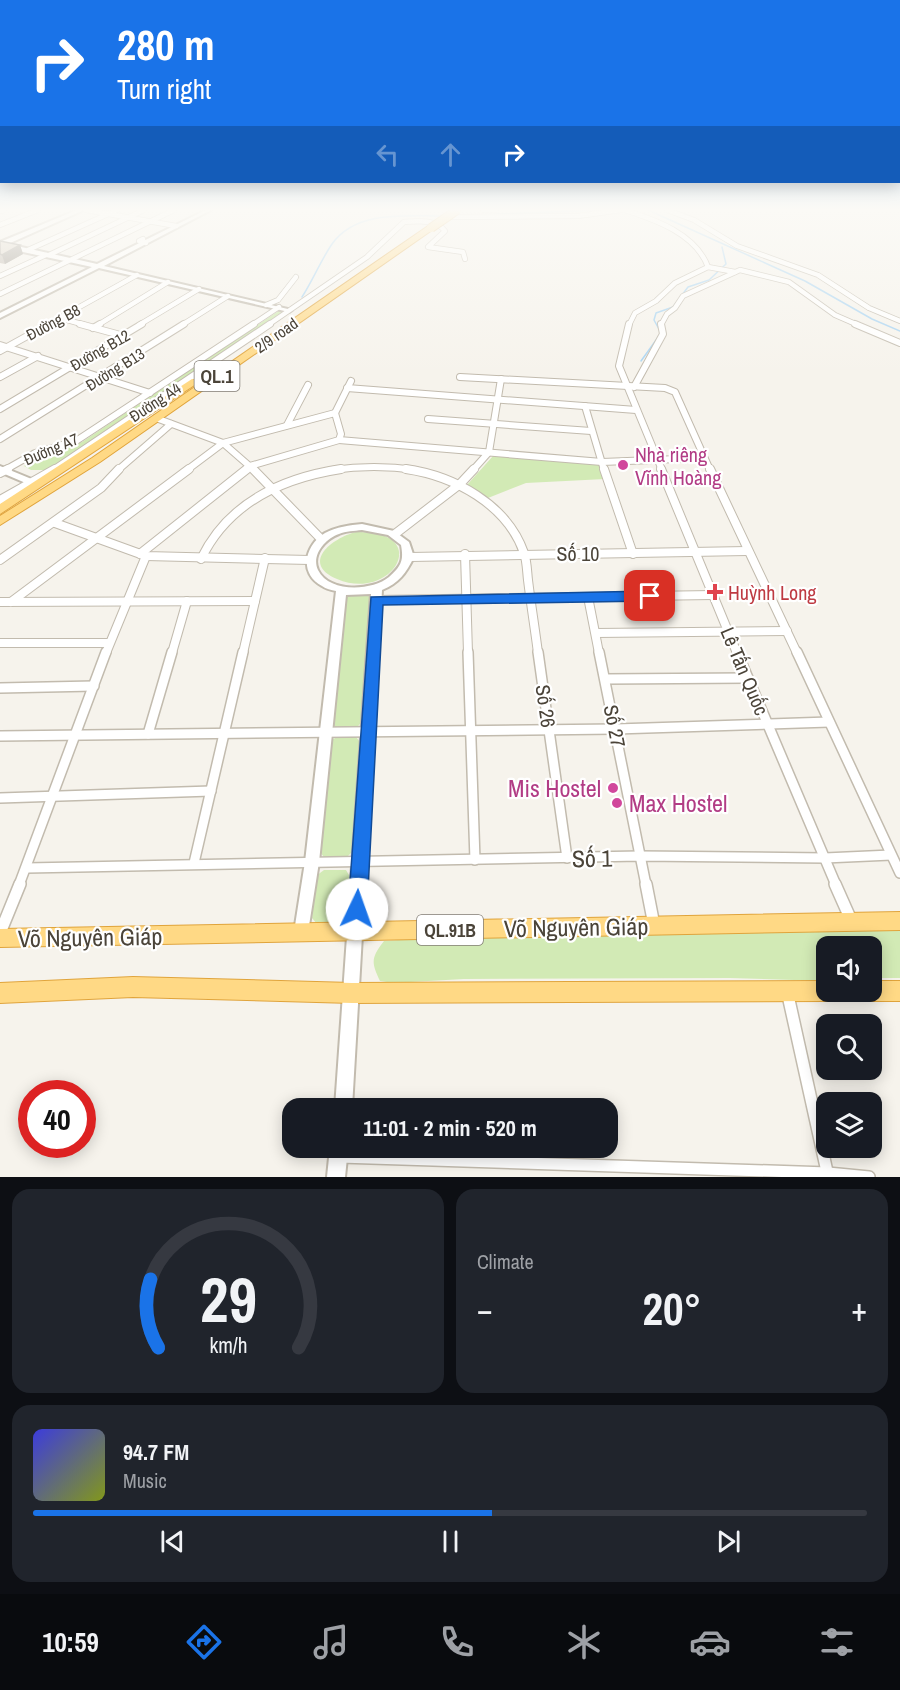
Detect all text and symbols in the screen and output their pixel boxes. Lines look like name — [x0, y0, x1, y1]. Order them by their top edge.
text: 280 m — [117, 17, 215, 73]
icon: right — [18, 24, 96, 102]
text: Turn right — [117, 71, 211, 107]
icon: left — [371, 138, 404, 171]
icon: ahead — [434, 138, 467, 171]
icon: right — [497, 138, 530, 171]
street label: Đường B8 — [22, 299, 84, 345]
street label: 2/9 road — [250, 312, 302, 358]
street label: Đường B12 — [66, 324, 134, 376]
street label: Đường B13 — [81, 342, 149, 396]
road number: QL.1 — [194, 361, 240, 391]
street label: Đường A4 — [125, 377, 185, 427]
street label: Đường A7 — [20, 428, 82, 470]
place label: Nhà riêng Vĩnh Hoàng — [635, 441, 721, 491]
marker: Nhà riêng Vĩnh Hoàng — [616, 458, 630, 472]
street label: Số 10 — [557, 540, 599, 567]
pin — [624, 570, 675, 621]
icon: arrive — [633, 579, 666, 612]
place label: Huỳnh Long — [728, 579, 816, 606]
marker: Huỳnh Long — [706, 583, 724, 601]
street label: Lê Tấn Quốc — [714, 623, 776, 719]
street label: Số 26 — [530, 683, 562, 729]
street label: Số 27 — [598, 702, 632, 750]
place label: Mis Hostel — [508, 772, 601, 804]
marker: Mis Hostel — [606, 781, 620, 795]
place label: Max Hostel — [629, 787, 727, 819]
marker: Max Hostel — [610, 796, 624, 810]
street label: Số 1 — [571, 842, 613, 874]
position arrow — [325, 877, 389, 941]
street label: Võ Nguyên Giáp — [504, 910, 648, 944]
road number: QL.91B — [417, 915, 483, 945]
street label: Võ Nguyên Giáp — [18, 920, 162, 954]
map controls — [816, 936, 882, 1158]
button: sound — [816, 936, 882, 1002]
button: search — [816, 1014, 882, 1080]
speed limit sign: 40 — [18, 1080, 96, 1158]
button: layers — [816, 1092, 882, 1158]
text: 11:01 · 2 min · 520 m — [363, 1113, 537, 1143]
text: Climate — [477, 1248, 534, 1275]
text: 29 — [200, 1257, 256, 1341]
text: 20° — [642, 1278, 702, 1339]
text: − — [477, 1287, 493, 1331]
text: + — [851, 1287, 867, 1331]
text: km/h — [209, 1331, 247, 1360]
text: 94.7 FM — [123, 1437, 189, 1467]
text: Music — [123, 1467, 167, 1494]
icon: previous — [156, 1525, 189, 1558]
icon: pause — [434, 1525, 467, 1558]
icon: next — [712, 1525, 745, 1558]
icon: directions — [183, 1621, 225, 1663]
icon: music — [310, 1621, 352, 1663]
icon: phone — [436, 1621, 478, 1663]
icon: climate — [563, 1621, 605, 1663]
icon: car — [689, 1621, 731, 1663]
icon: filters — [816, 1621, 858, 1663]
text: 10:59 — [42, 1624, 99, 1660]

